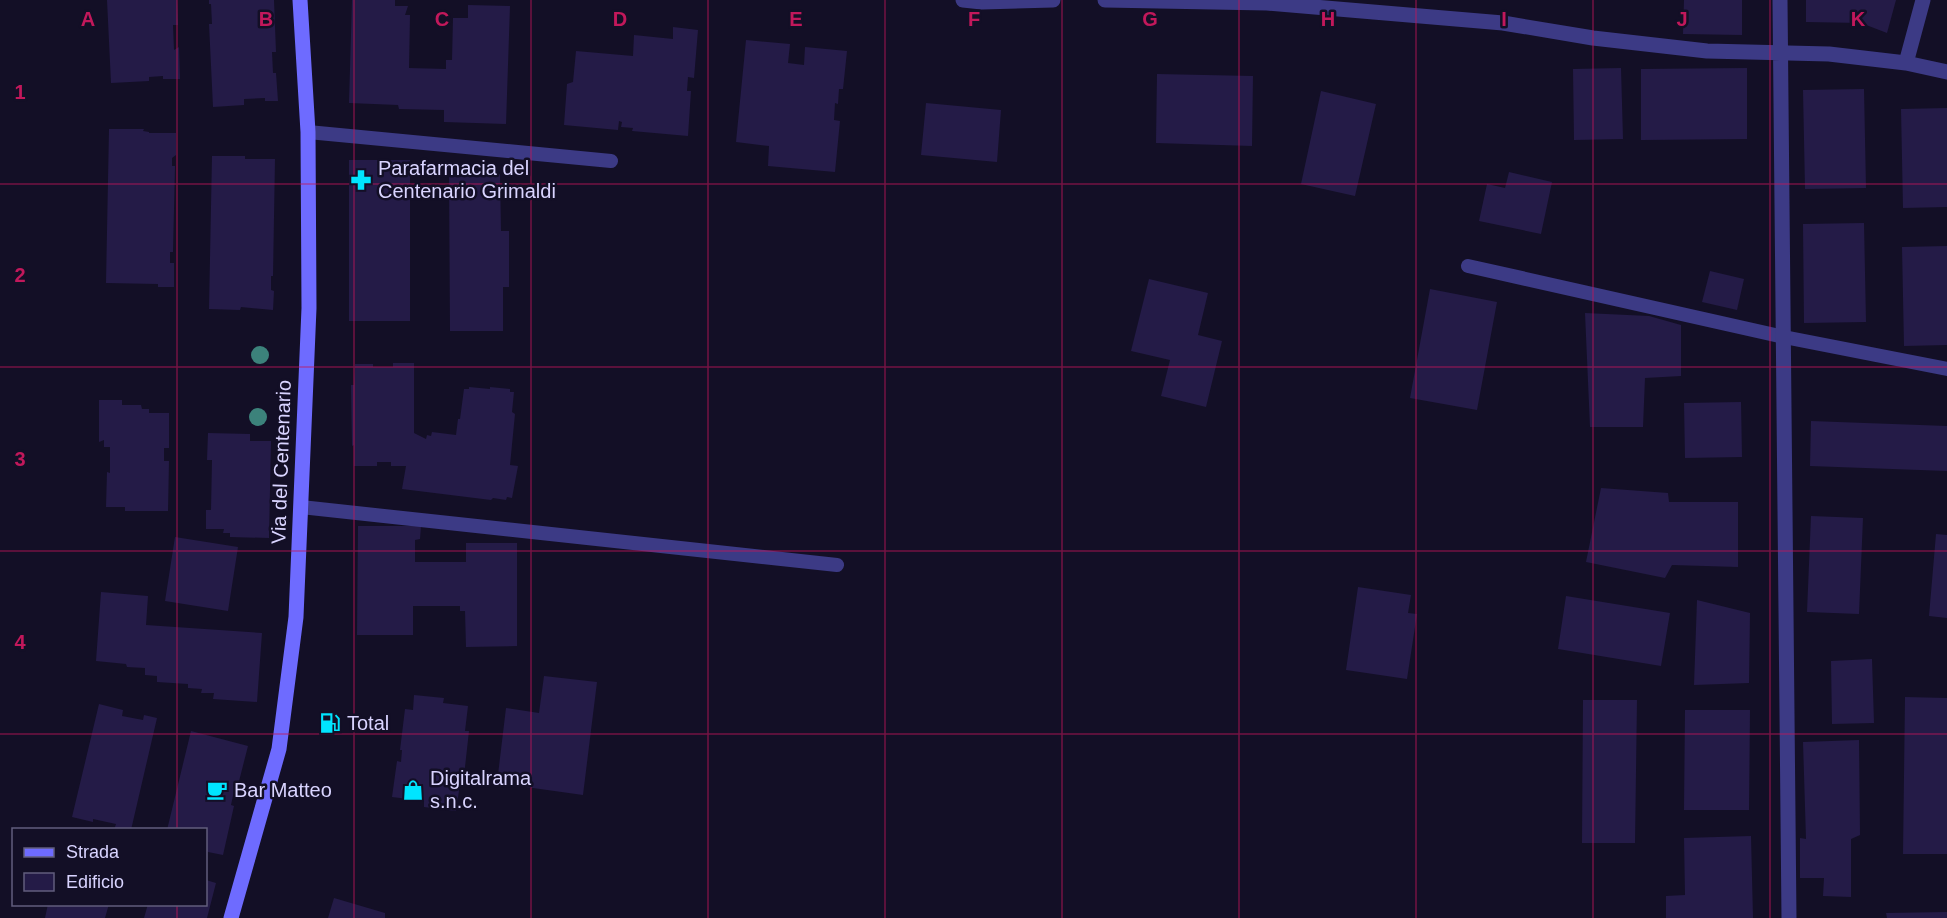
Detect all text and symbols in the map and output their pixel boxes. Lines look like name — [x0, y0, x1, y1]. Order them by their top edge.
text: A — [81, 8, 95, 30]
text: B — [259, 8, 273, 30]
text: C — [435, 8, 449, 30]
text: D — [613, 8, 627, 30]
text: E — [789, 8, 803, 30]
text: F — [968, 8, 980, 30]
text: G — [1142, 8, 1158, 30]
text: H — [1321, 8, 1335, 30]
text: I — [1501, 8, 1507, 30]
text: J — [1676, 8, 1688, 30]
text: K — [1851, 8, 1866, 30]
text: 1 — [14, 81, 26, 103]
place label: Parafarmacia del Centenario Grimaldi — [378, 157, 556, 202]
pharmacy icon: Parafarmacia del Centenario Grimaldi — [349, 168, 373, 192]
text: 2 — [14, 264, 26, 286]
street label: Via del Centenario — [267, 380, 295, 544]
text: 3 — [14, 448, 26, 470]
text: 4 — [14, 631, 26, 653]
fuel station icon: Total — [318, 711, 342, 735]
place label: Total — [347, 712, 389, 734]
place label: Digitalrama s.n.c. — [430, 767, 532, 812]
cafe icon: Bar Matteo — [205, 778, 229, 802]
shop icon: Digitalrama s.n.c. — [401, 778, 425, 802]
place label: Bar Matteo — [234, 779, 332, 801]
legend — [12, 828, 207, 906]
text: Strada — [66, 842, 120, 862]
text: Edificio — [66, 872, 124, 892]

